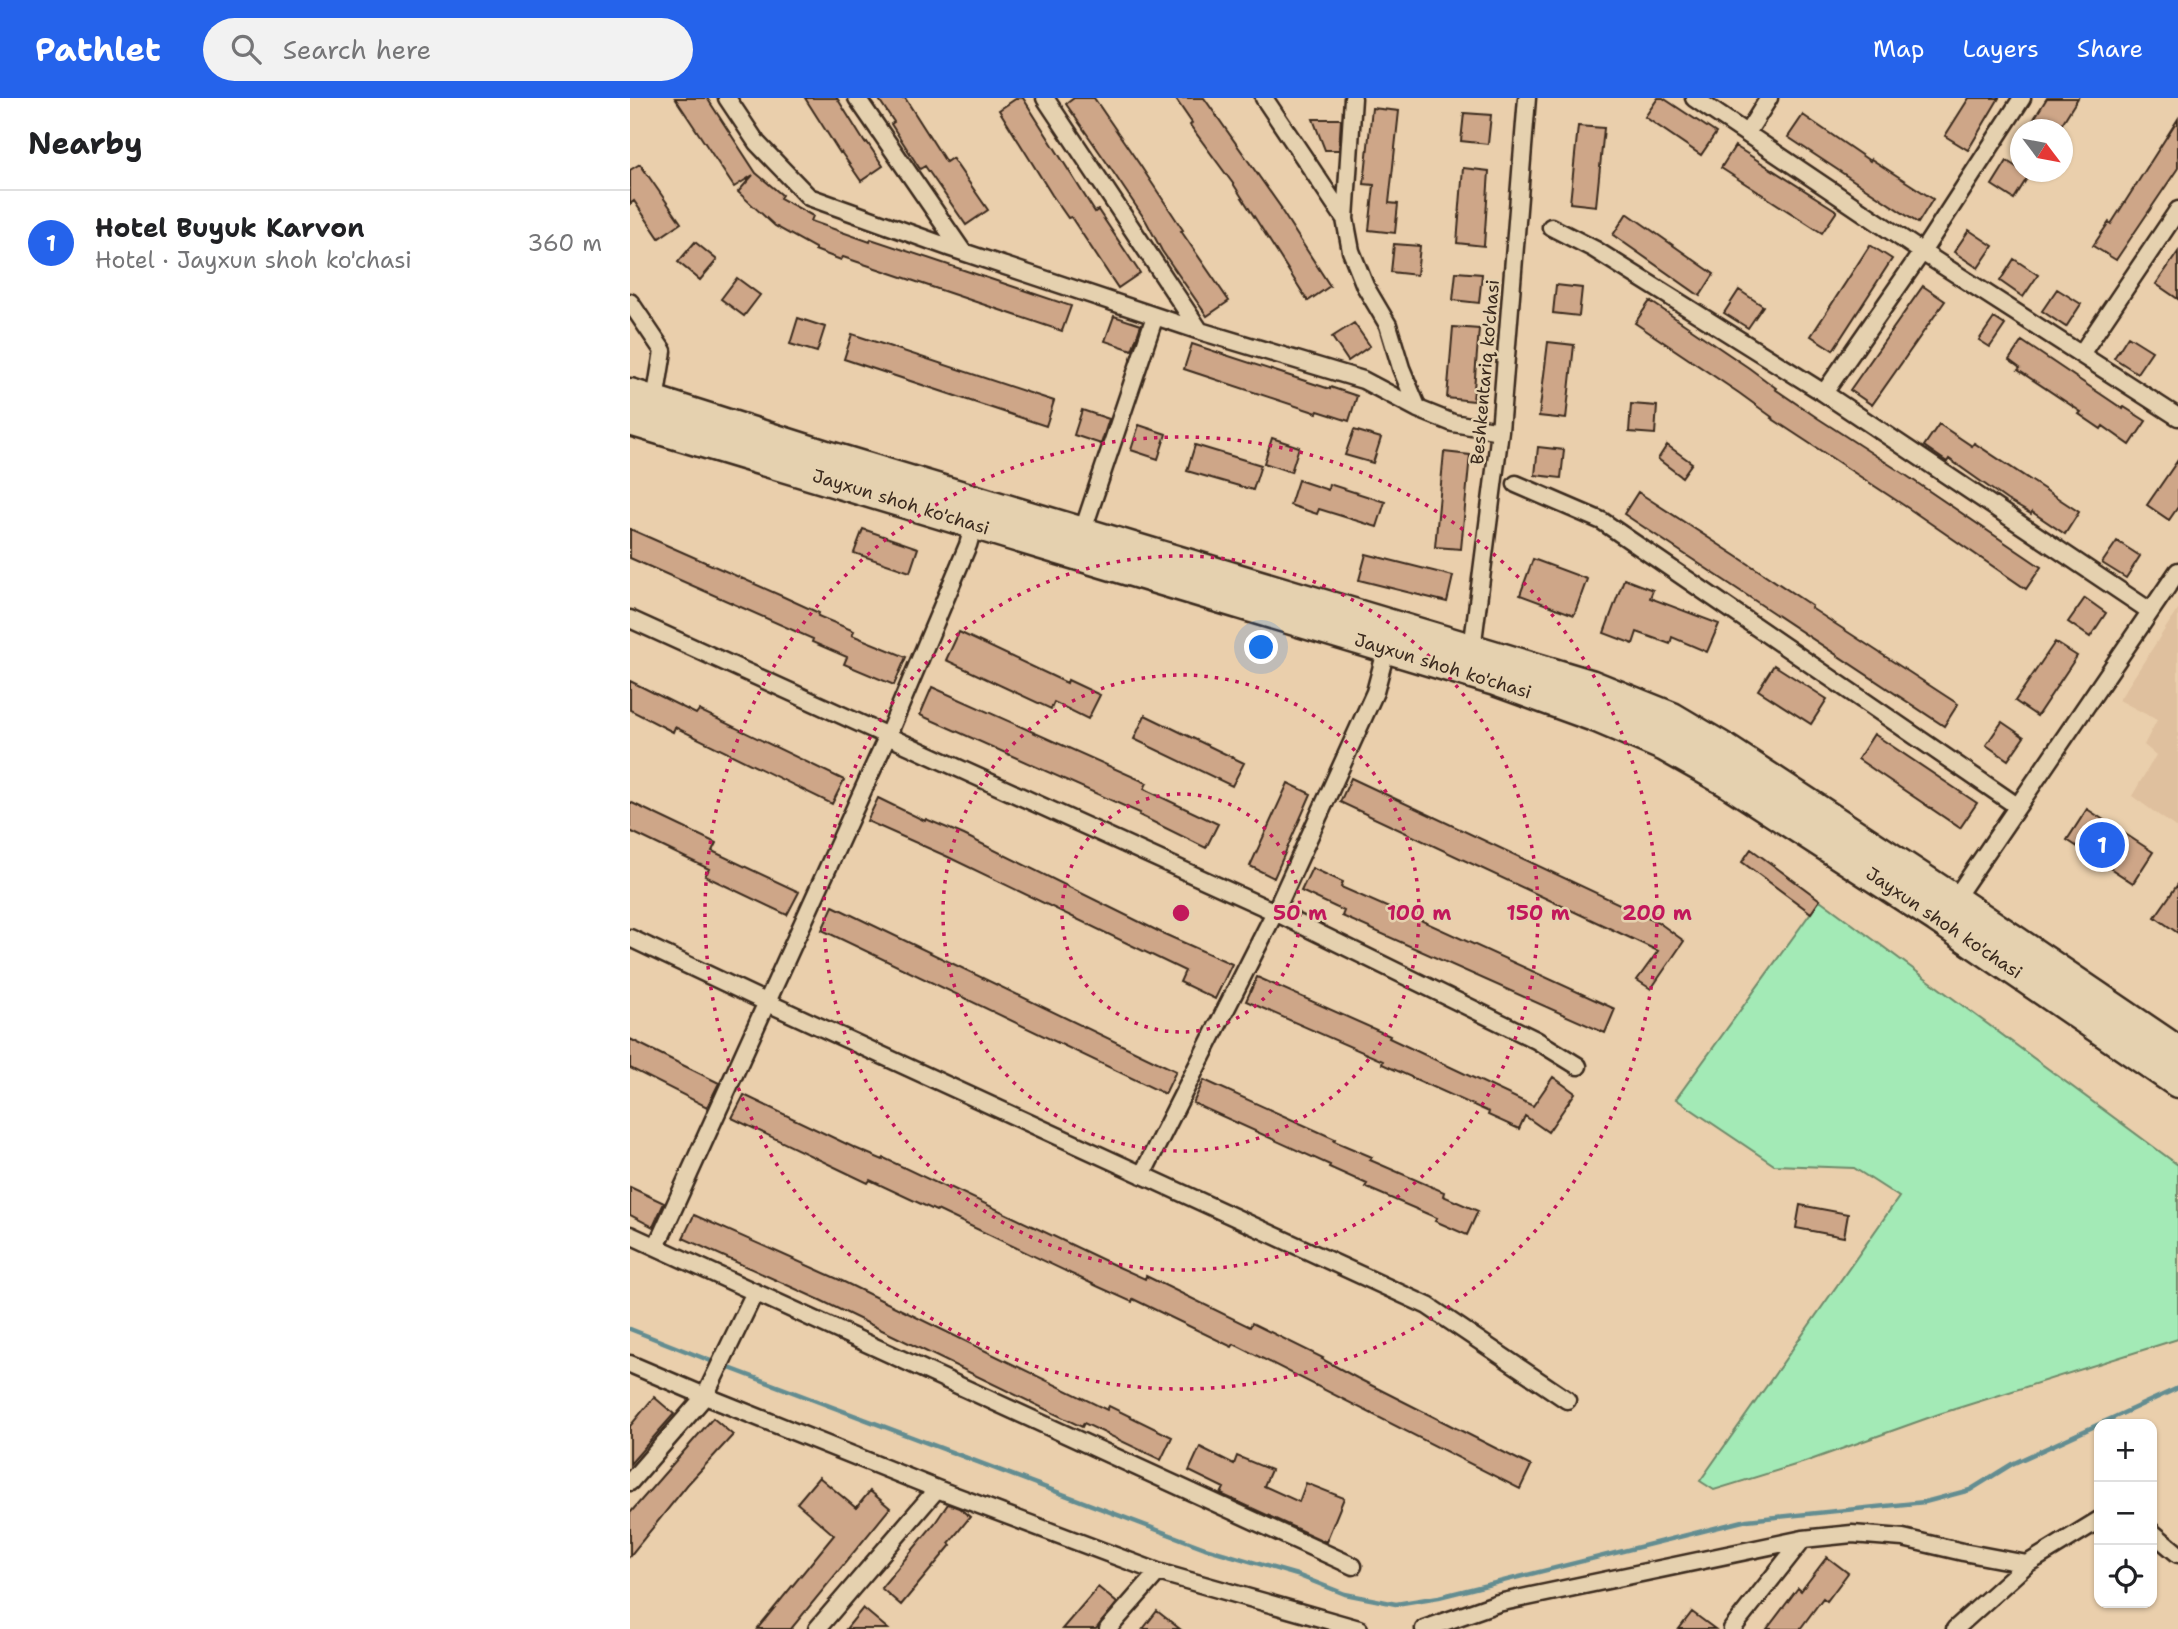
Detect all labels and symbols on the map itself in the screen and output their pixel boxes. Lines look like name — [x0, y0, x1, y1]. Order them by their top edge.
north arrow — [2010, 119, 2073, 182]
street label: Beshkentariq ko'chasi — [1465, 278, 1505, 466]
street label: Jayxun shoh ko'chasi — [810, 464, 992, 540]
street label: Jayxun shoh ko'chasi — [1352, 628, 1534, 704]
your location — [1244, 630, 1278, 664]
pin: 1 — [2079, 819, 2125, 871]
street label: Jayxun shoh ko'chasi — [1861, 862, 2027, 984]
text: 50 m — [1273, 899, 1327, 927]
text: 100 m — [1387, 899, 1451, 927]
text: 150 m — [1506, 899, 1570, 927]
text: 200 m — [1622, 899, 1692, 927]
centre of rings — [1169, 901, 1193, 925]

